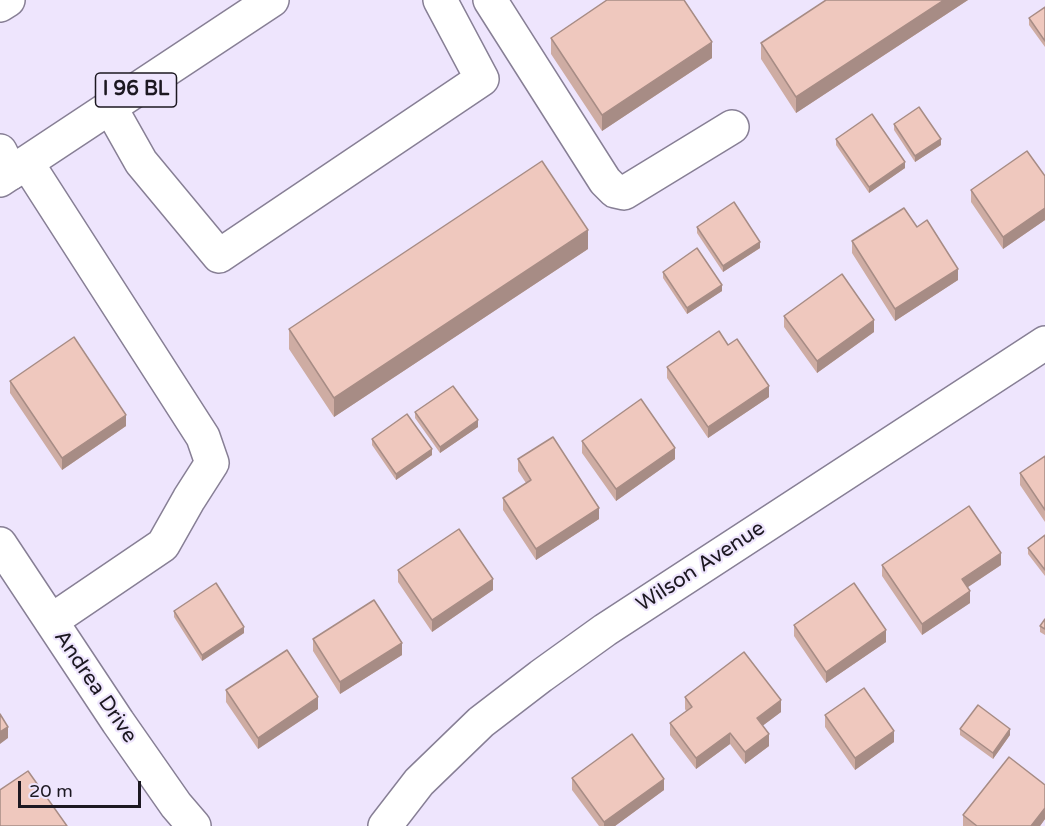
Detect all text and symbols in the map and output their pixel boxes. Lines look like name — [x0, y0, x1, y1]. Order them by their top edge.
road number: I 96 BL — [96, 73, 176, 107]
street label: Wilson Avenue — [632, 516, 770, 618]
street label: Andrea Drive — [48, 626, 142, 748]
scale bar — [21, 769, 144, 807]
text: 20 m — [29, 780, 73, 802]

